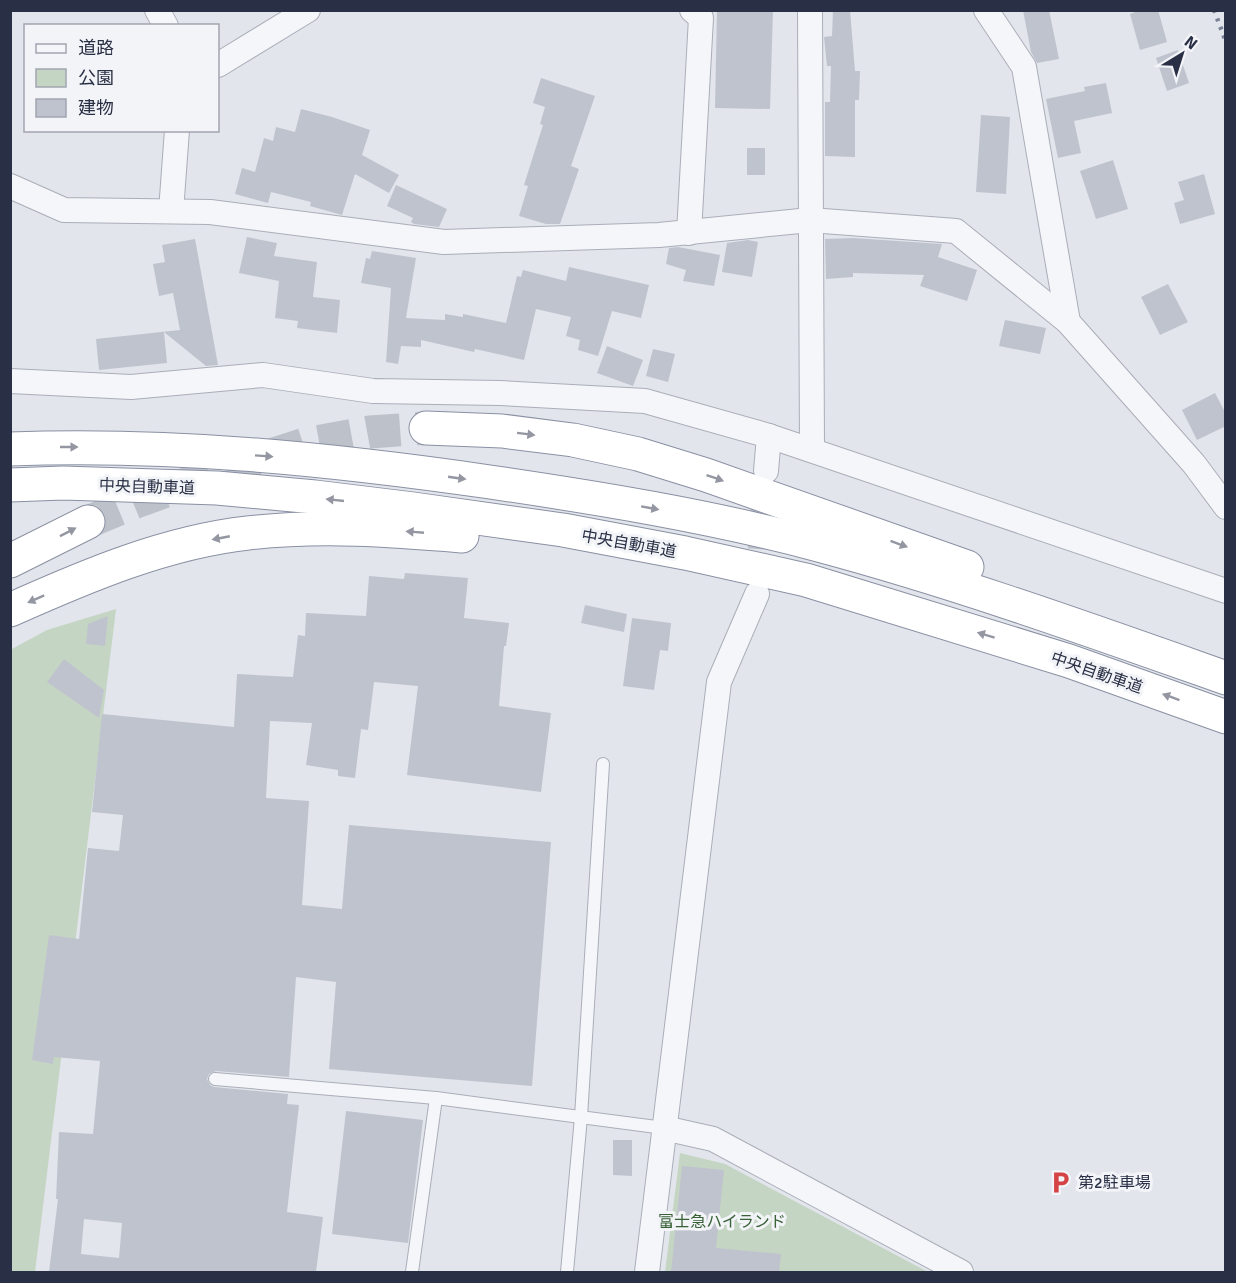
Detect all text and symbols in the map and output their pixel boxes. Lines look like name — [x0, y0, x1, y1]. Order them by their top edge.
legend — [24, 24, 219, 132]
north arrow — [1152, 24, 1212, 84]
text: N — [1180, 32, 1201, 54]
text: 道路 — [78, 37, 114, 59]
text: 公園 — [78, 67, 114, 89]
text: 建物 — [78, 97, 114, 119]
one-way arrow — [517, 429, 536, 438]
one-way arrow — [59, 442, 78, 452]
one-way arrow — [254, 451, 273, 460]
one-way arrow — [448, 473, 467, 482]
one-way arrow — [706, 474, 724, 484]
street label: 中央自動車道 — [99, 475, 195, 499]
one-way arrow — [325, 495, 344, 505]
one-way arrow — [641, 504, 660, 513]
street label: 中央自動車道 — [580, 526, 678, 562]
one-way arrow — [405, 527, 424, 537]
one-way arrow — [59, 528, 77, 538]
one-way arrow — [211, 534, 230, 543]
one-way arrow — [890, 539, 908, 549]
one-way arrow — [27, 594, 44, 603]
one-way arrow — [977, 630, 995, 639]
street label: 中央自動車道 — [1048, 648, 1145, 698]
one-way arrow — [1161, 692, 1179, 702]
parking icon: 第2駐車場 — [1047, 1169, 1073, 1195]
place label: 第2駐車場 — [1078, 1173, 1151, 1193]
park label: 富士急ハイランド — [658, 1212, 786, 1232]

